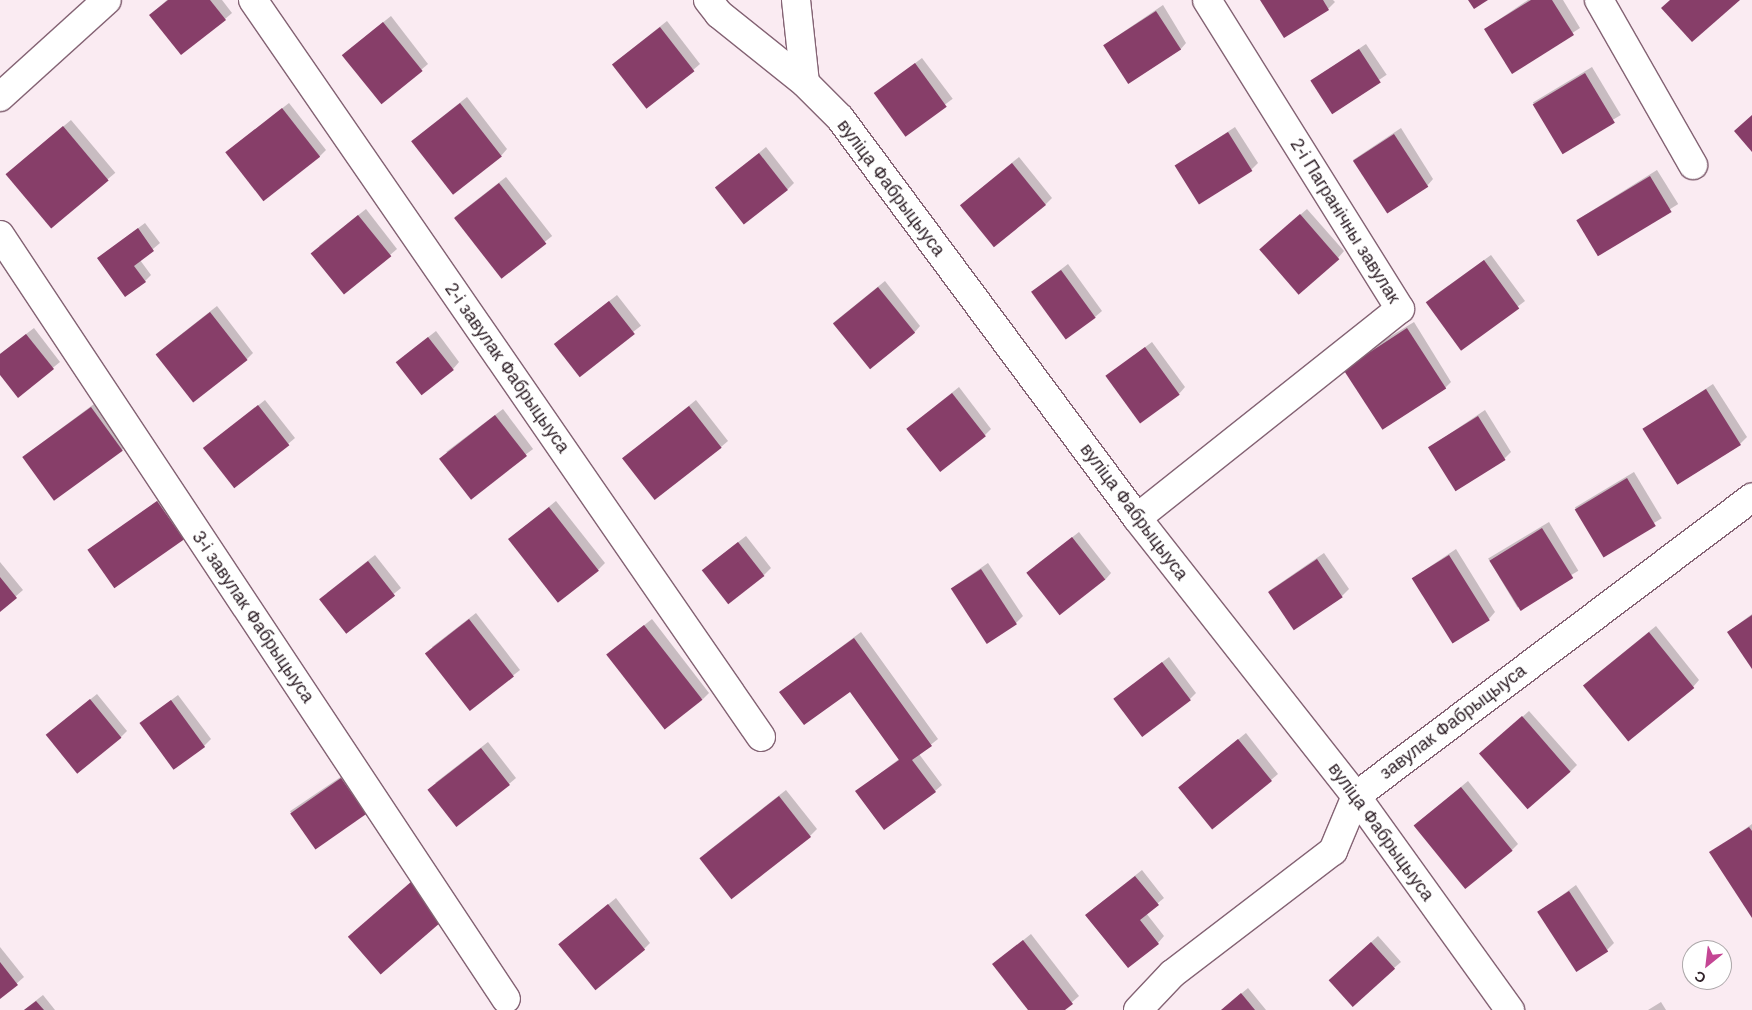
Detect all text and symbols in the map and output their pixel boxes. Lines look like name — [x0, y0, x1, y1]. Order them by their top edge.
street label: вуліца Фабрыцыуса — [833, 115, 949, 261]
street label: 2-і Пагранічны завулак — [1285, 135, 1405, 307]
street label: 2-і завулак Фабрыцыуса — [440, 279, 574, 457]
street label: вуліца Фабрыцыуса — [1076, 439, 1192, 585]
street label: 3-і завулак Фабрыцыуса — [187, 527, 319, 707]
street label: завулак Фабрыцыуса — [1376, 660, 1530, 784]
street label: вуліца Фабрыцыуса — [1324, 759, 1438, 905]
north arrow — [1682, 940, 1732, 990]
text: С — [1692, 968, 1709, 987]

